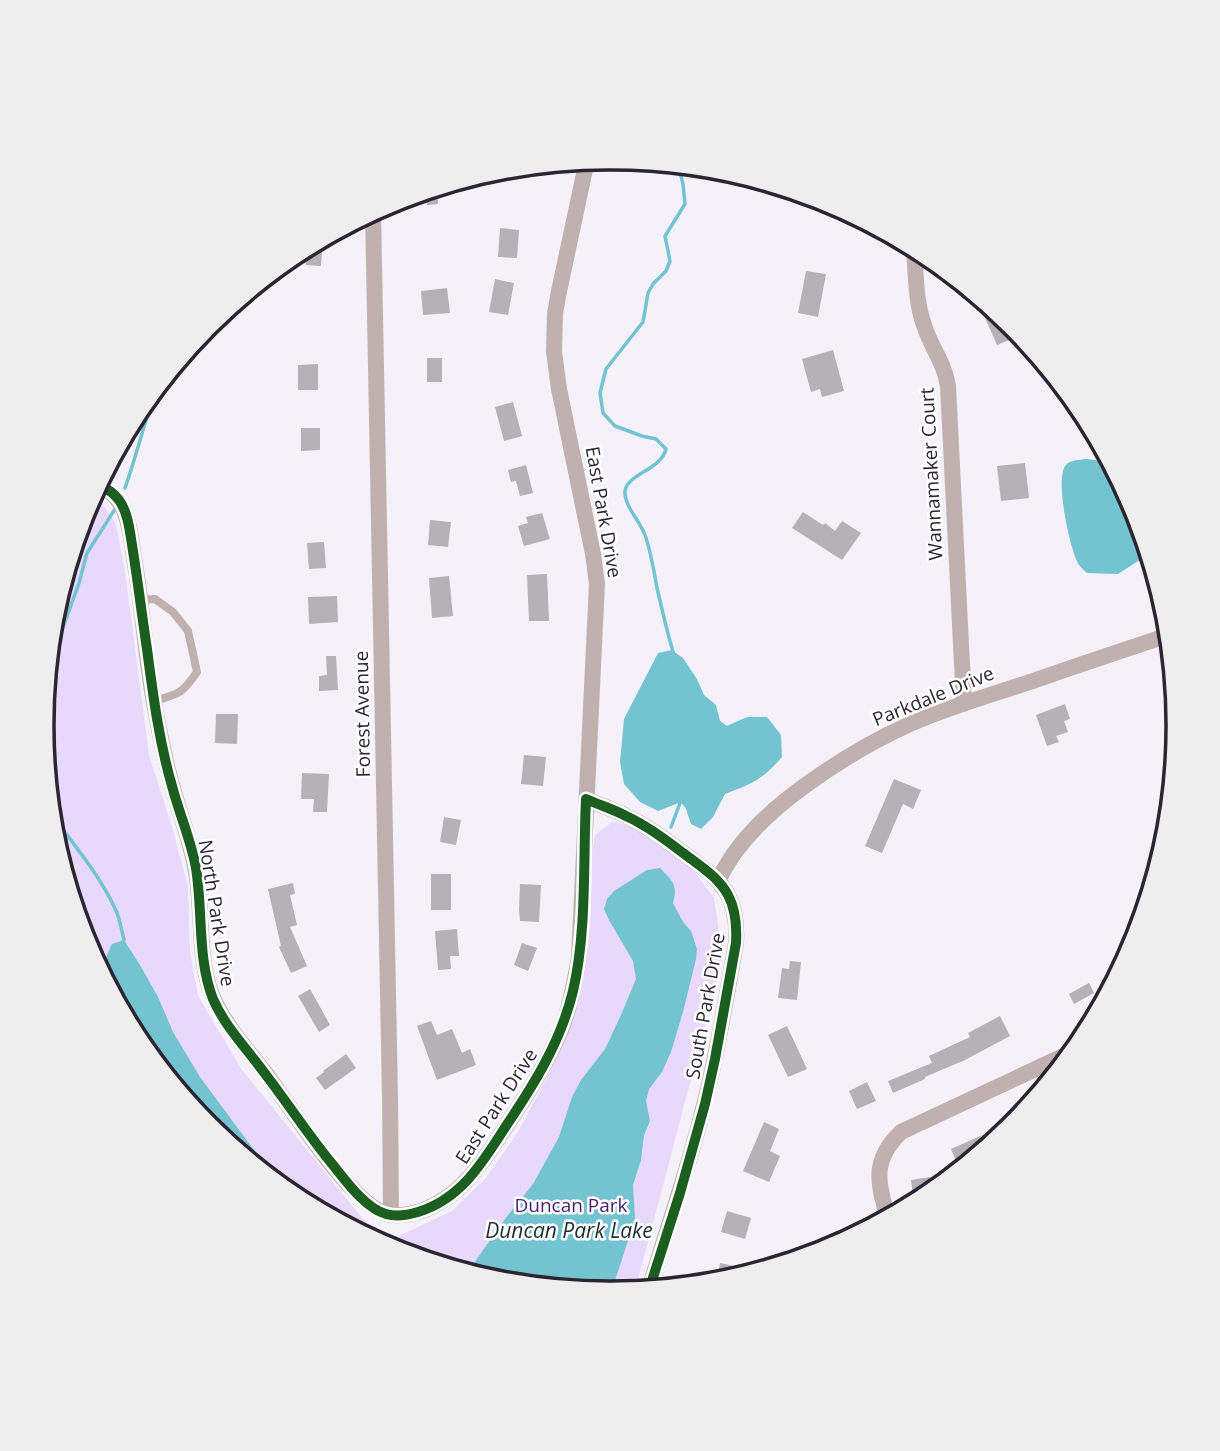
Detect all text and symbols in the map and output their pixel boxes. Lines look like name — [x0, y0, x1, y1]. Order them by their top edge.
street label: Wannamaker Court — [913, 387, 949, 561]
street label: East Park Drive — [580, 444, 628, 580]
street label: Forest Avenue — [348, 650, 376, 778]
street label: Parkdale Drive — [868, 660, 998, 732]
street label: North Park Drive — [193, 838, 241, 988]
street label: South Park Drive — [679, 931, 731, 1081]
street label: East Park Drive — [449, 1043, 543, 1169]
park label: Duncan Park — [514, 1192, 628, 1218]
water label: Duncan Park Lake — [485, 1216, 653, 1244]

